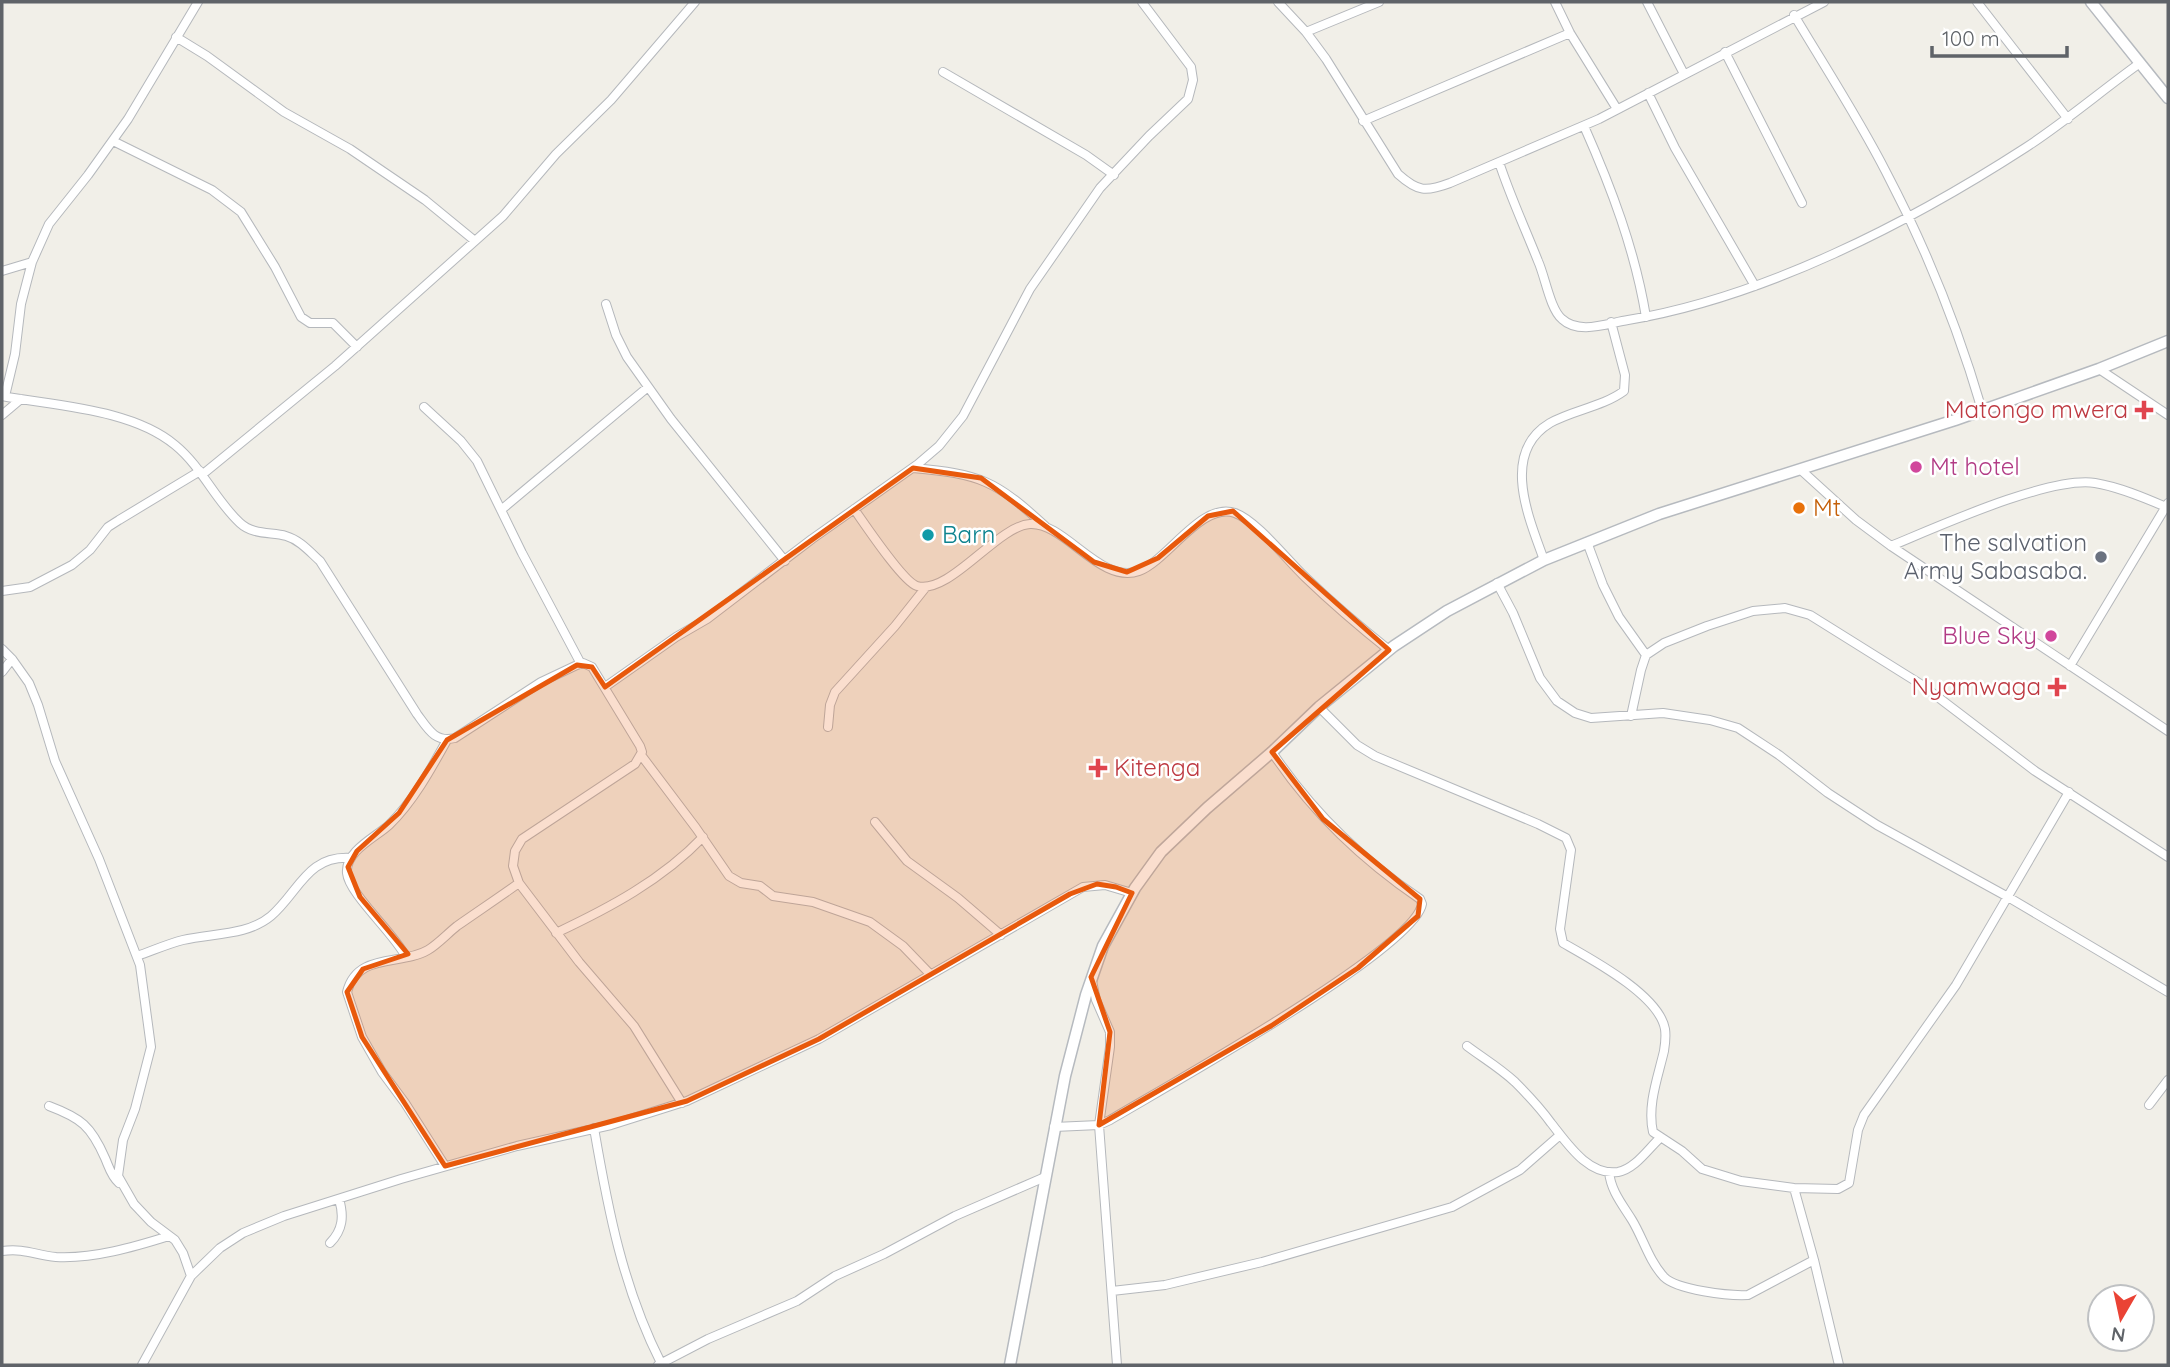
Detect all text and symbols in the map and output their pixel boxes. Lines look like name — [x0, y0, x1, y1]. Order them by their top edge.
scale bar — [1932, 14, 2067, 58]
text: 100 m — [1942, 25, 2000, 51]
place label: Matongo mwera — [1945, 394, 2128, 424]
marker: Matongo mwera — [2134, 400, 2154, 420]
place label: Mt hotel — [1930, 451, 2020, 481]
marker: Mt hotel — [1908, 459, 1924, 475]
place label: Mt — [1813, 492, 1841, 522]
marker: Mt — [1791, 500, 1807, 516]
place label: Barn — [942, 519, 995, 549]
marker: Barn — [920, 527, 936, 543]
place label: The salvation Army Sabasaba. — [1904, 527, 2087, 585]
marker: The salvation Army Sabasaba. — [2093, 549, 2109, 565]
place label: Blue Sky — [1942, 620, 2037, 650]
marker: Blue Sky — [2043, 628, 2059, 644]
place label: Nyamwaga — [1911, 671, 2041, 701]
marker: Nyamwaga — [2047, 677, 2067, 697]
place label: Kitenga — [1114, 752, 1200, 782]
marker: Kitenga — [1088, 758, 1108, 778]
north arrow — [2086, 1283, 2156, 1353]
text: N — [2110, 1322, 2127, 1348]

